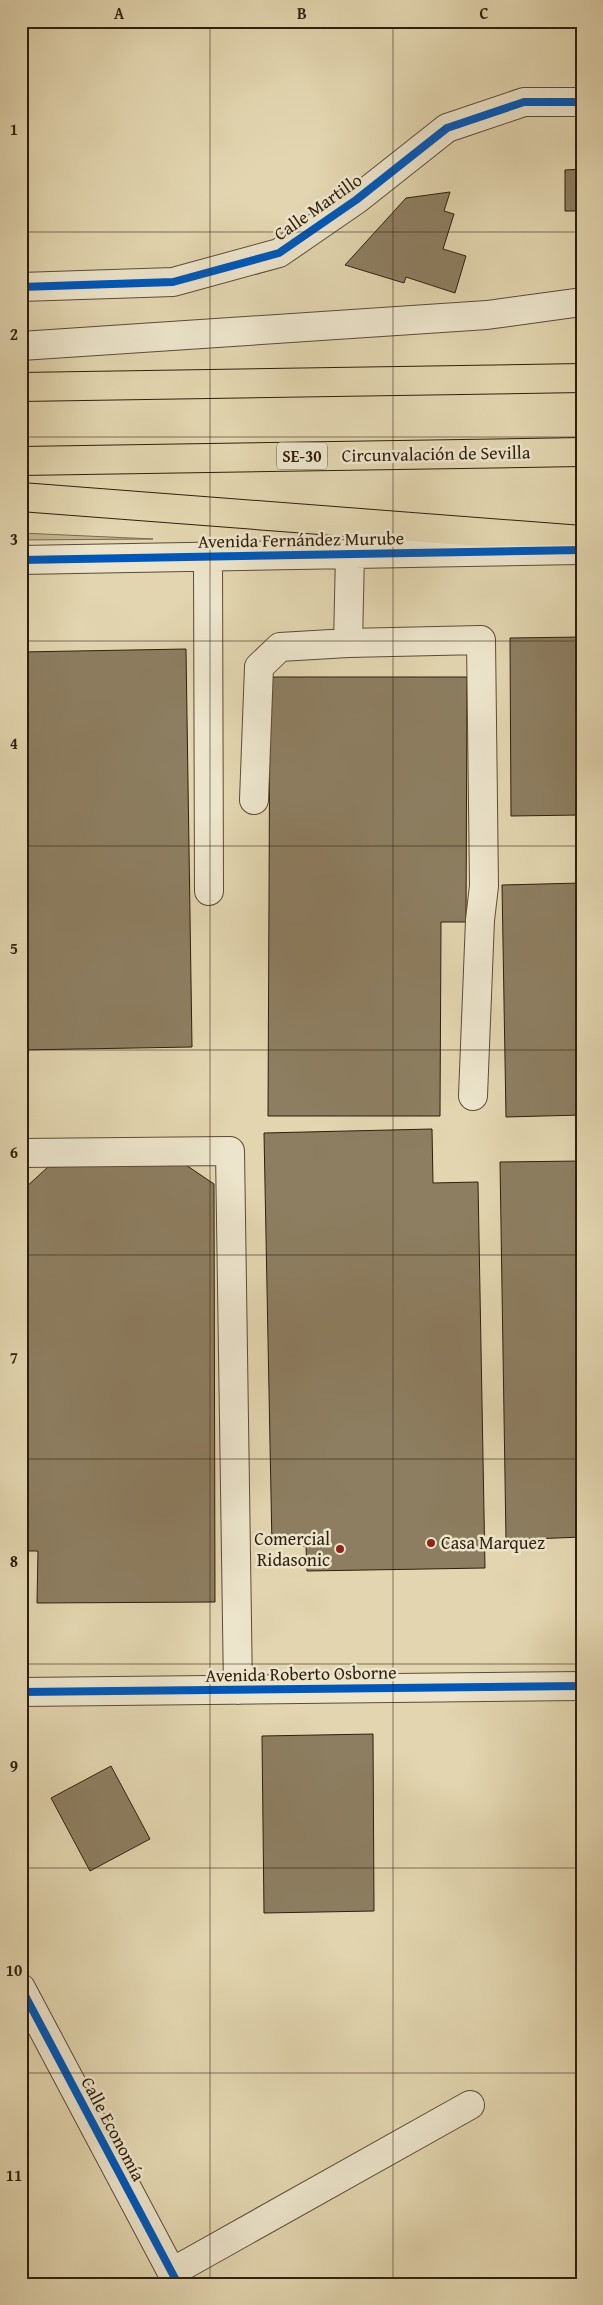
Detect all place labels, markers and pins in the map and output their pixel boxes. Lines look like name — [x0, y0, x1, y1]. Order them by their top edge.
place label: Comercial Ridasonic — [254, 1525, 330, 1573]
place label: Casa Marquez — [441, 1529, 545, 1556]
marker: Casa Marquez — [425, 1537, 437, 1549]
marker: Comercial Ridasonic — [334, 1543, 346, 1555]

